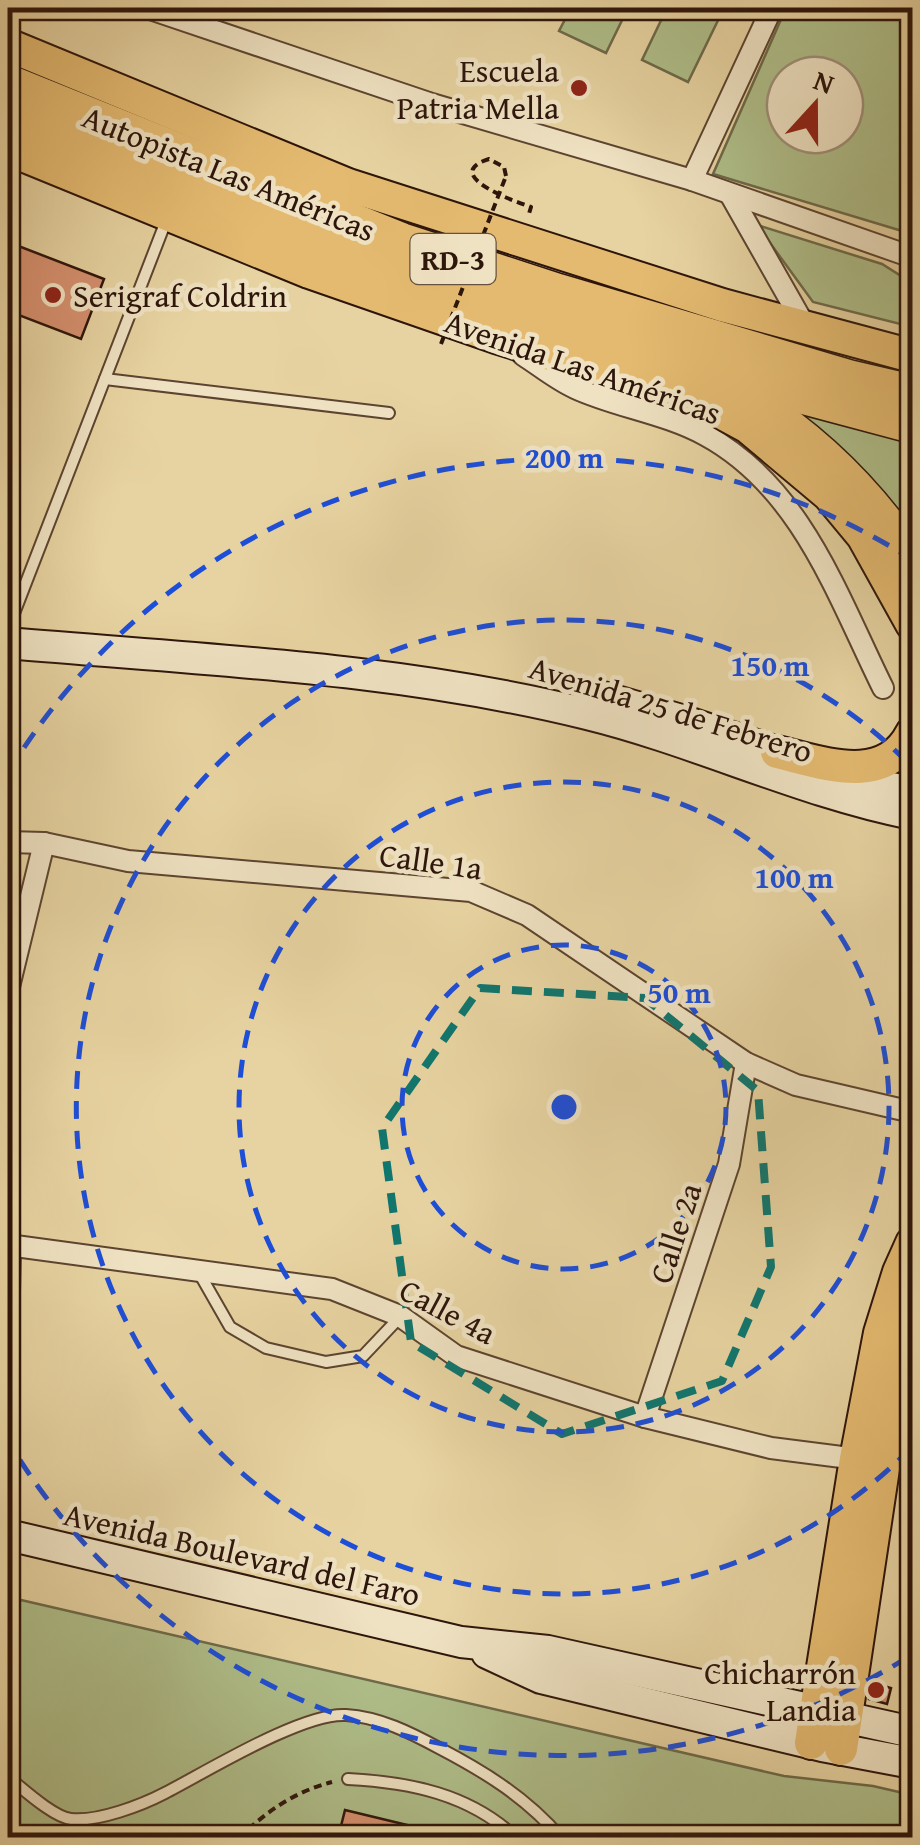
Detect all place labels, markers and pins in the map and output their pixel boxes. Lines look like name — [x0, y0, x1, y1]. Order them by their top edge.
place label: Escuela Patria Mella — [397, 47, 559, 131]
marker: Escuela Patria Mella — [568, 77, 590, 99]
place label: Serigraf Coldrin — [73, 272, 287, 319]
marker: Serigraf Coldrin — [42, 284, 64, 306]
centre of rings — [546, 1089, 582, 1125]
place label: Chicharrón Landia — [704, 1649, 856, 1733]
marker: Chicharrón Landia — [865, 1679, 887, 1701]

